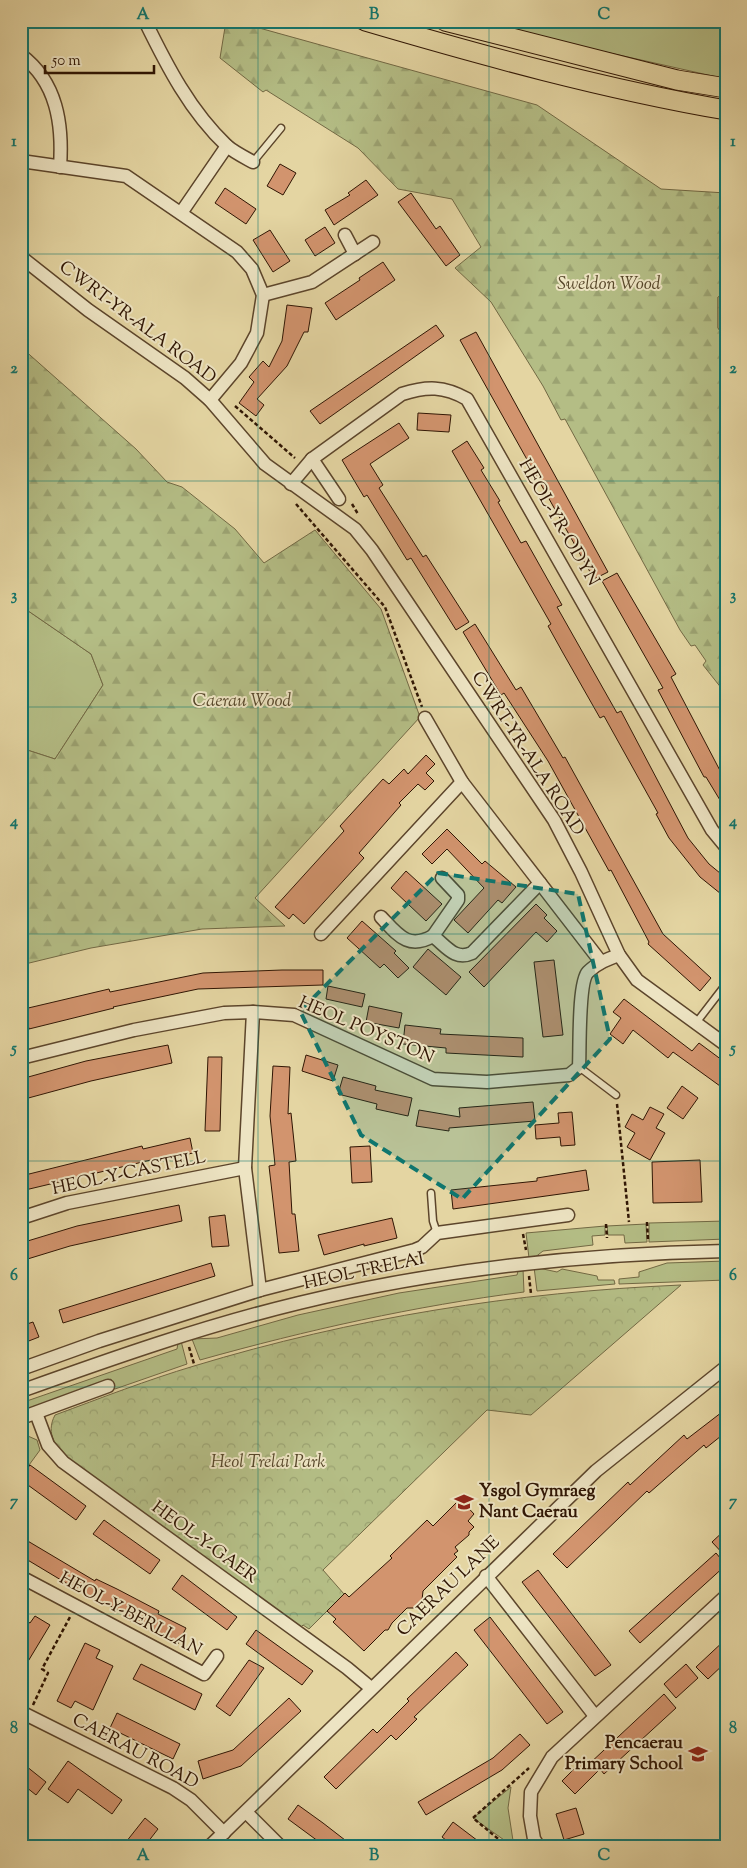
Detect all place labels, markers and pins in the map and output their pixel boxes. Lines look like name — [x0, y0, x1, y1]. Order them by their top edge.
place label: Ysgol Gymraeg Nant Caerau — [479, 1479, 596, 1526]
school or university icon: Ysgol Gymraeg Nant Caerau — [453, 1491, 475, 1513]
place label: Pencaerau Primary School — [565, 1731, 684, 1778]
school or university icon: Pencaerau Primary School — [687, 1743, 709, 1765]

